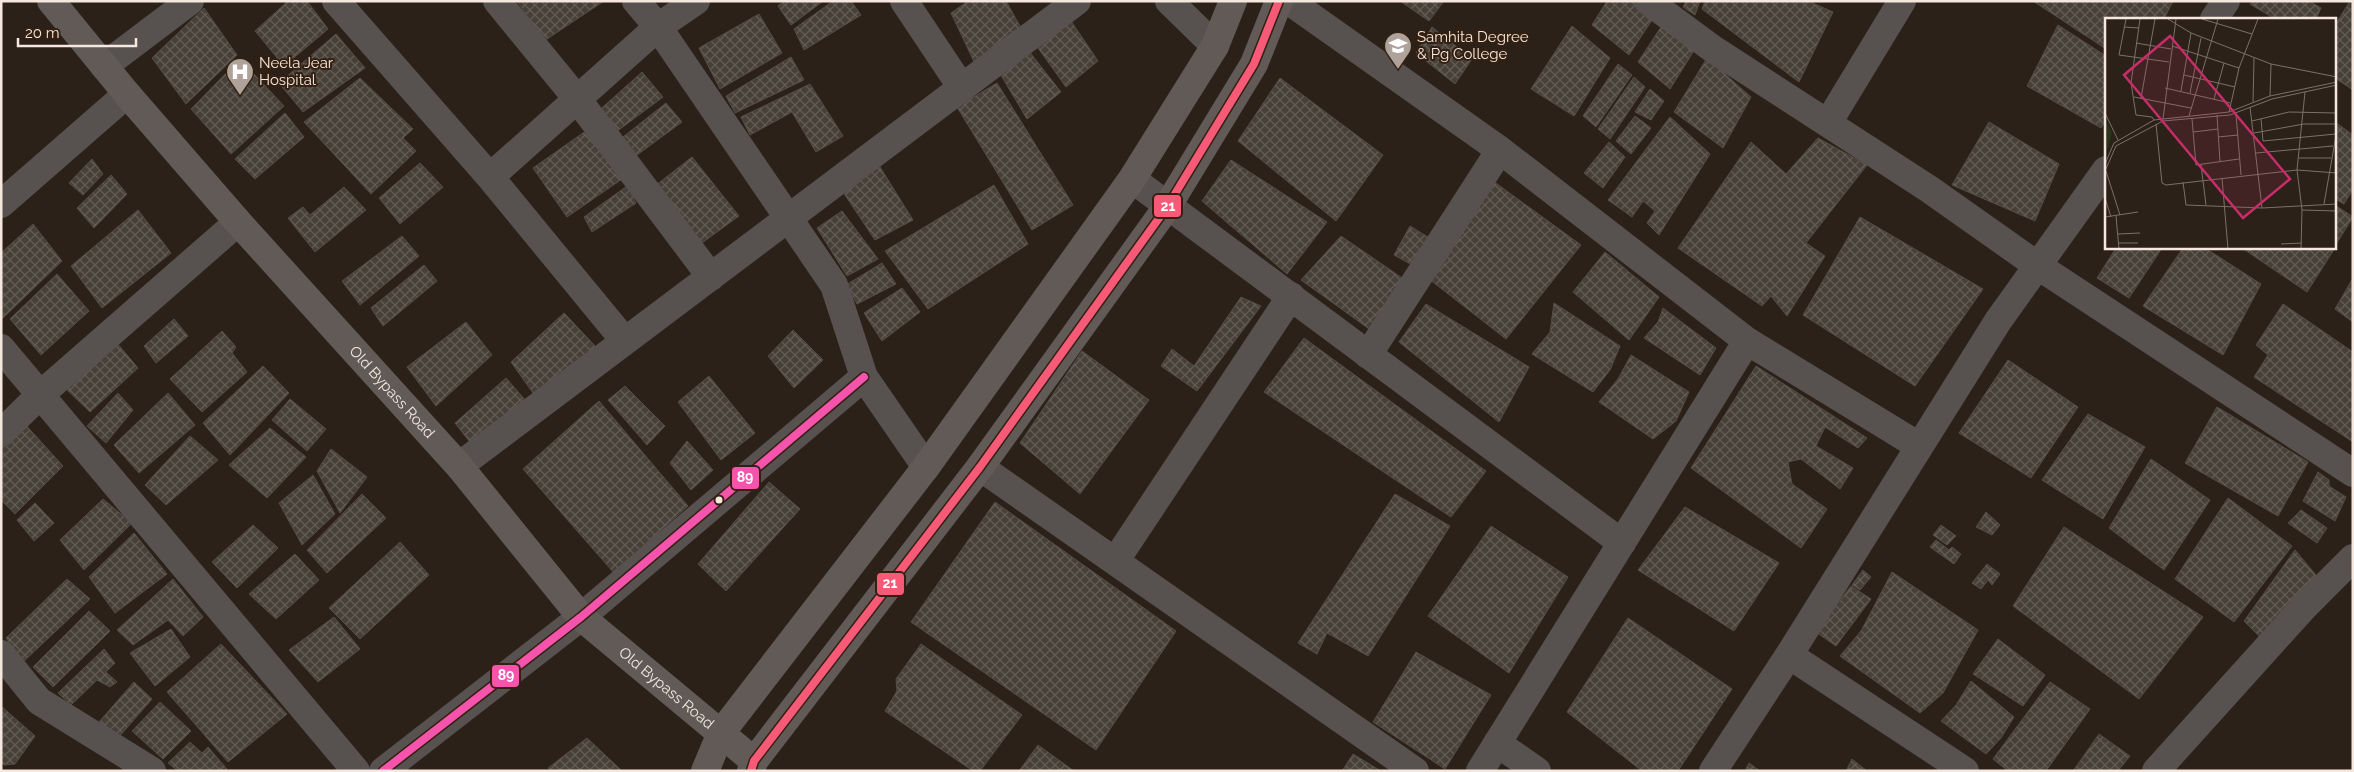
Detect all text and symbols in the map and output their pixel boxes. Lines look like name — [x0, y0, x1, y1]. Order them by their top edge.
scale bar — [18, 15, 135, 47]
inset map — [2105, 18, 2336, 249]
text: 20 m — [25, 24, 60, 42]
place label: Samhita Degree & Pg College — [1417, 28, 1529, 63]
school or university icon: Samhita Degree & Pg College — [1383, 31, 1413, 70]
place label: Neela Jear Hospital — [259, 54, 334, 89]
hospital icon: Neela Jear Hospital — [225, 57, 255, 96]
line badge: 21 — [1153, 194, 1182, 218]
text: 21 — [1161, 198, 1175, 214]
street label: Old Bypass Road — [346, 342, 438, 442]
line badge: 89 — [731, 466, 760, 490]
text: 89 — [737, 469, 753, 485]
unlabelled marker — [714, 495, 724, 505]
line badge: 21 — [876, 572, 905, 596]
text: 21 — [883, 575, 897, 591]
street label: Old Bypass Road — [615, 643, 718, 733]
line badge: 89 — [491, 664, 520, 688]
text: 89 — [498, 667, 514, 683]

